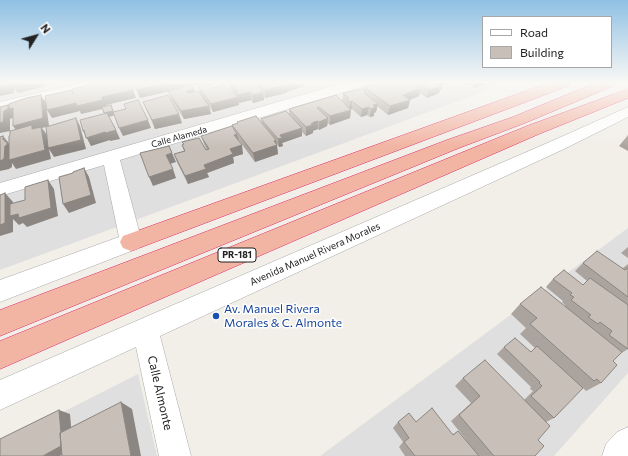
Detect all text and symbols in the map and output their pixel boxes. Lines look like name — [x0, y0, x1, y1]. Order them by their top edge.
north arrow — [16, 16, 56, 56]
legend — [482, 16, 612, 68]
text: N — [38, 21, 54, 36]
text: Road — [520, 25, 548, 39]
text: Building — [520, 45, 564, 59]
street label: Calle Alameda — [150, 124, 208, 150]
street label: Avenida Manuel Rivera Morales — [248, 220, 382, 288]
road number: PR-181 — [218, 248, 256, 262]
place label: Av. Manuel Rivera Morales & C. Almonte — [224, 302, 342, 330]
marker: Av. Manuel Rivera Morales & C. Almonte — [211, 311, 221, 321]
street label: Calle Almonte — [144, 354, 176, 432]

